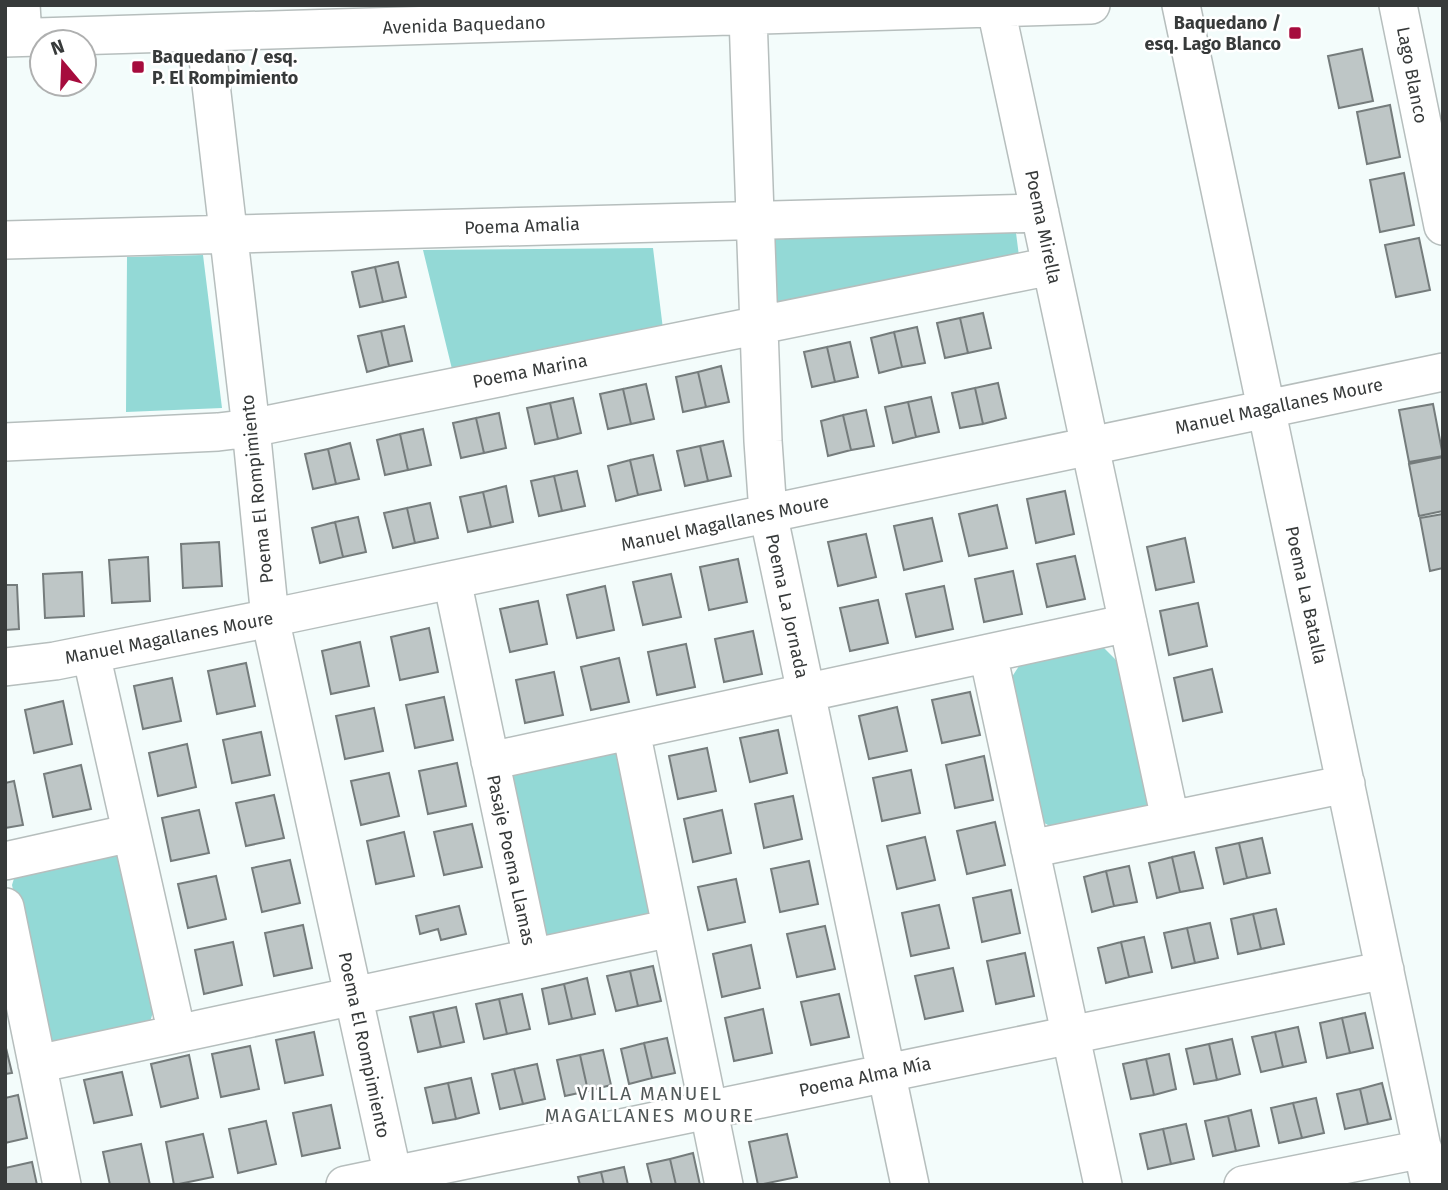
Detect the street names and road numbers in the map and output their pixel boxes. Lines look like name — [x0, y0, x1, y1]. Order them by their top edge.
street label: Avenida Baquedano — [382, 11, 546, 39]
street label: Lago Blanco — [1392, 25, 1432, 125]
street label: Poema Mirella — [1020, 168, 1066, 286]
street label: Poema Amalia — [464, 213, 580, 239]
street label: Poema Marina — [471, 349, 589, 393]
street label: Manuel Magallanes Moure — [1173, 373, 1385, 439]
street label: Poema El Rompimiento — [236, 394, 278, 584]
street label: Manuel Magallanes Moure — [619, 490, 831, 556]
street label: Poema La Batalla — [1281, 524, 1331, 666]
street label: Poema La Jornada — [761, 532, 813, 680]
street label: Manuel Magallanes Moure — [63, 607, 275, 669]
street label: Pasaje Poema Llamas — [482, 773, 540, 947]
street label: Poema El Rompimiento — [334, 950, 394, 1140]
street label: Poema Alma Mía — [797, 1052, 933, 1102]

